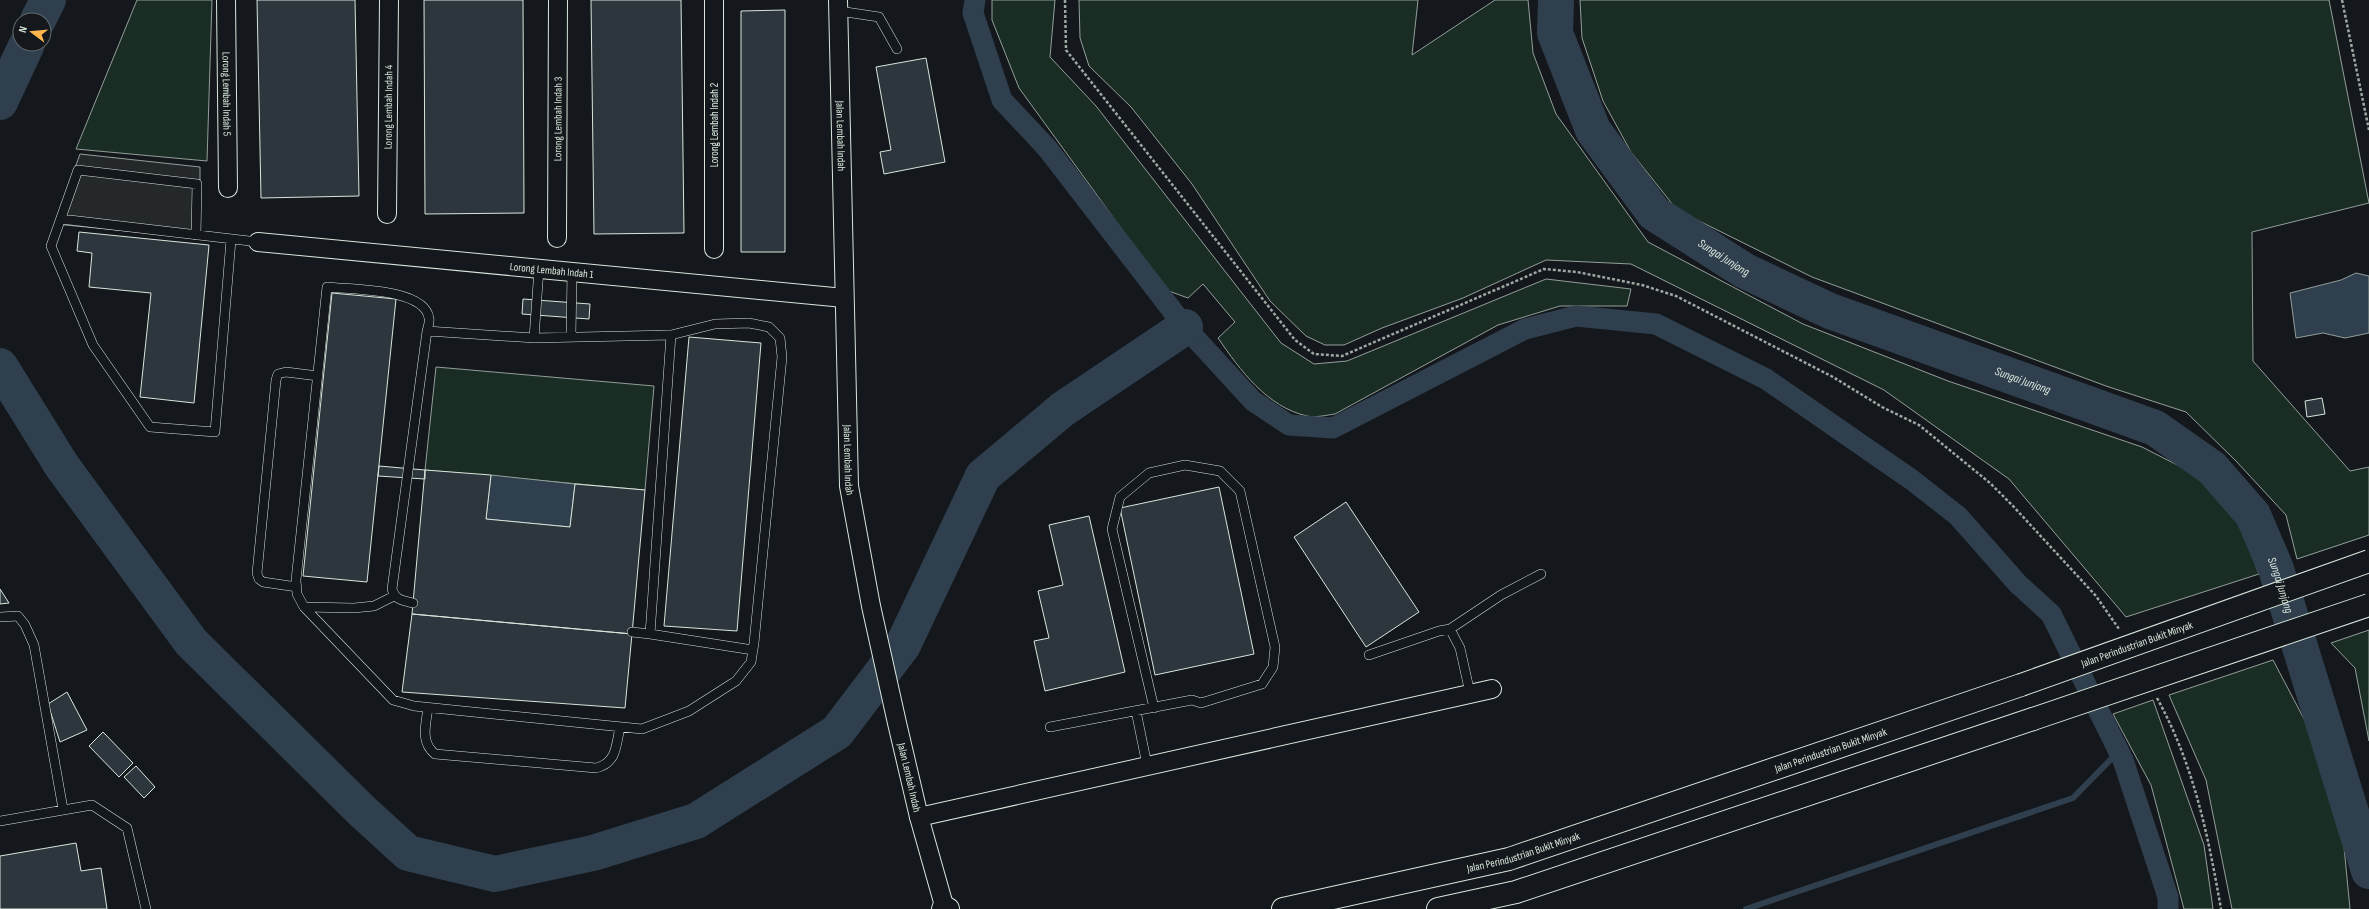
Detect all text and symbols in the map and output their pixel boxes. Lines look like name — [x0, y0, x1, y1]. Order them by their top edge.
north arrow — [12, 12, 52, 52]
text: N — [16, 25, 30, 34]
street label: Lorong Lembah Indah 5 — [220, 52, 233, 136]
street label: Lorong Lembah Indah 4 — [382, 64, 395, 149]
street label: Lorong Lembah Indah 3 — [551, 76, 565, 161]
street label: Lorong Lembah Indah 2 — [708, 82, 721, 167]
street label: Jalan Lembah Indah — [833, 100, 848, 172]
water label: Sungai Junjong — [1695, 236, 1752, 280]
street label: Lorong Lembah Indah 1 — [509, 260, 594, 281]
water label: Sungai Junjong — [1993, 364, 2053, 398]
street label: Jalan Lembah Indah — [841, 423, 857, 497]
water label: Sungai Junjong — [2264, 555, 2296, 615]
street label: Jalan Perindustrian Bukit Minyak — [2079, 618, 2195, 670]
street label: Jalan Perindustrian Bukit Minyak — [1772, 725, 1889, 776]
street label: Jalan Lembah Indah — [895, 741, 924, 814]
street label: Jalan Perindustrian Bukit Minyak — [1465, 829, 1582, 875]

